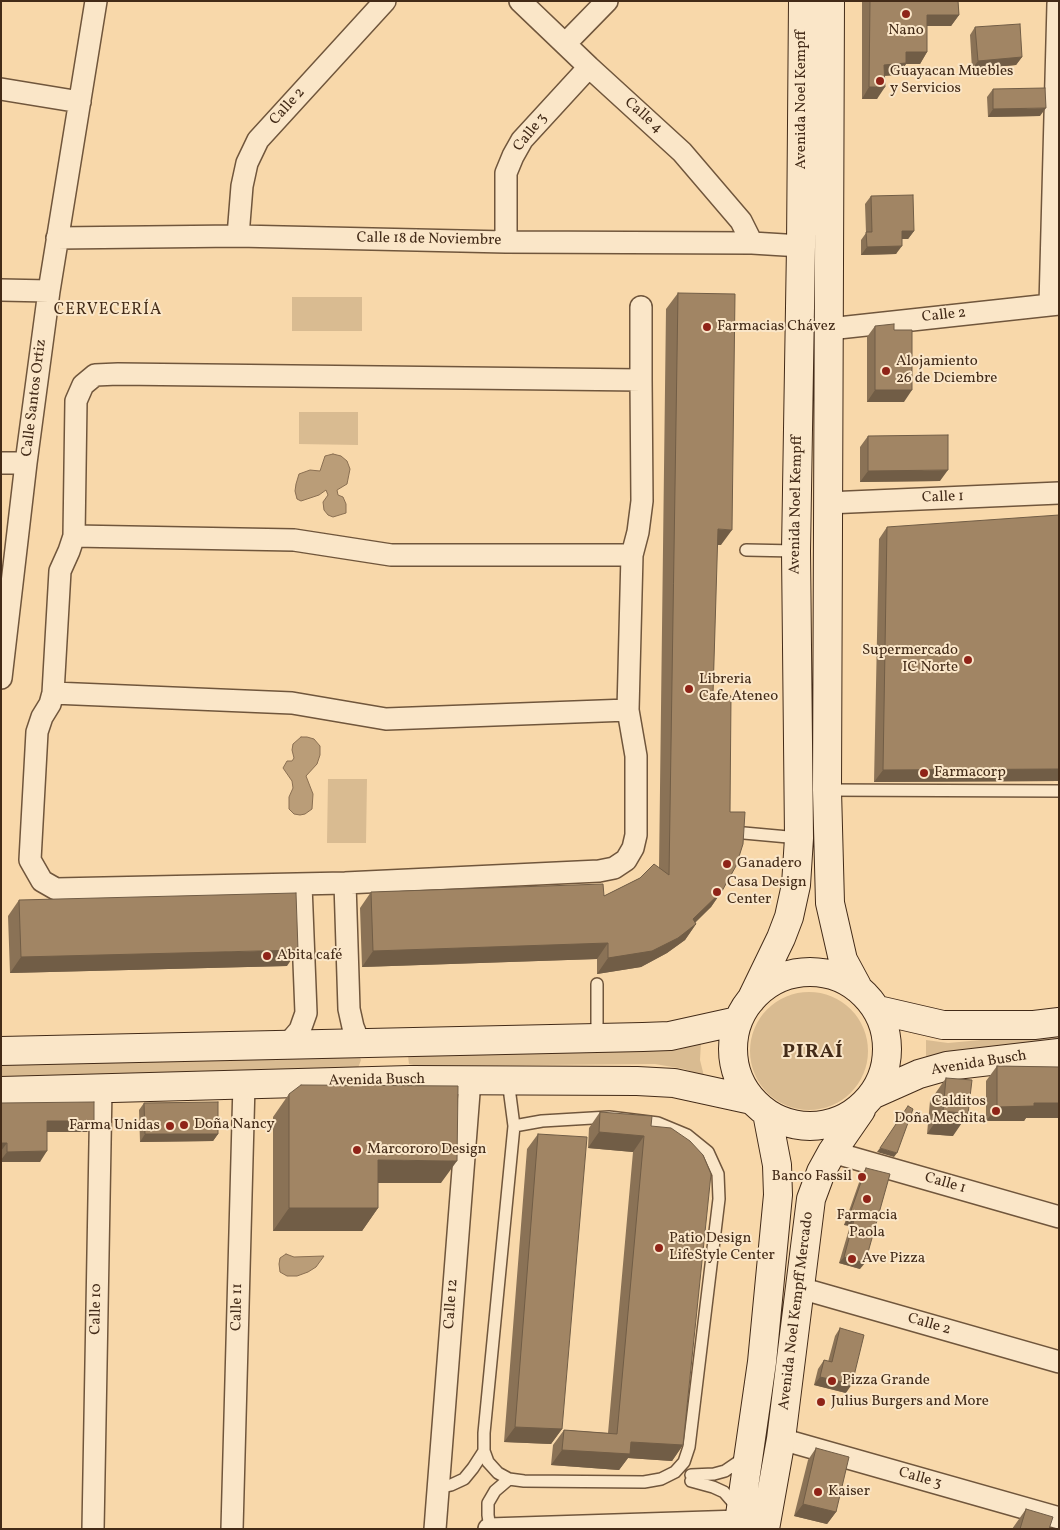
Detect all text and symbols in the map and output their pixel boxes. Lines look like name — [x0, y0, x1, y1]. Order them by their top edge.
marker: Nano — [900, 8, 912, 20]
place label: Nano — [888, 22, 924, 40]
street label: Avenida Noel Kempff — [793, 30, 811, 170]
place label: Guayacan Muebles y Servicios — [890, 63, 1013, 98]
marker: Guayacan Muebles y Servicios — [874, 75, 886, 87]
street label: Calle 2 — [266, 84, 310, 130]
street label: Calle 4 — [620, 94, 666, 138]
street label: Calle 3 — [510, 110, 552, 156]
street label: Calle 18 de Noviembre — [356, 230, 502, 250]
district label: CERVECERÍA — [53, 301, 163, 321]
street label: Calle 2 — [921, 305, 967, 327]
place label: Farmacias Chávez — [717, 318, 835, 336]
marker: Farmacias Chávez — [701, 321, 713, 333]
street label: Calle Santos Ortiz — [19, 338, 51, 458]
place label: Alojamiento 26 de Dciembre — [896, 353, 997, 388]
marker: Alojamiento 26 de Dciembre — [880, 365, 892, 377]
street label: Avenida Noel Kempff — [787, 435, 807, 575]
street label: Calle 1 — [922, 488, 964, 508]
place label: Supermercado IC Norte — [862, 642, 958, 677]
marker: Supermercado IC Norte — [962, 654, 974, 666]
place label: Libreria Cafe Ateneo — [699, 671, 778, 706]
marker: Libreria Cafe Ateneo — [683, 683, 695, 695]
place label: Farmacorp — [934, 764, 1006, 782]
marker: Farmacorp — [918, 767, 930, 779]
place label: Ganadero — [737, 855, 802, 873]
marker: Ganadero — [721, 858, 733, 870]
place label: Casa Design Center — [727, 874, 807, 909]
marker: Casa Design Center — [711, 886, 723, 898]
place label: Abita café — [277, 947, 342, 965]
marker: Abita café — [261, 950, 273, 962]
district label: PIRAÍ — [782, 1041, 844, 1065]
street label: Avenida Busch — [930, 1048, 1028, 1080]
street label: Avenida Busch — [329, 1071, 425, 1091]
place label: Calditos Doña Mechita — [894, 1093, 986, 1128]
marker: Calditos Doña Mechita — [990, 1105, 1002, 1117]
place label: Doña Nancy — [194, 1116, 275, 1134]
place label: Farma Unidas — [69, 1117, 160, 1135]
marker: Doña Nancy — [178, 1119, 190, 1131]
marker: Farma Unidas — [164, 1120, 176, 1132]
place label: Marcororo Design — [367, 1141, 487, 1159]
marker: Marcororo Design — [351, 1144, 363, 1156]
place label: Banco Fassil — [772, 1168, 852, 1186]
street label: Calle 1 — [922, 1170, 968, 1198]
marker: Banco Fassil — [856, 1171, 868, 1183]
marker: Farmacia Paola — [861, 1193, 873, 1205]
place label: Farmacia Paola — [837, 1207, 897, 1242]
street label: Avenida Noel Kempff Mercado — [776, 1211, 818, 1411]
place label: Patio Design LifeStyle Center — [669, 1230, 775, 1265]
marker: Patio Design LifeStyle Center — [653, 1242, 665, 1254]
place label: Ave Pizza — [862, 1250, 925, 1268]
marker: Ave Pizza — [846, 1253, 858, 1265]
street label: Calle 12 — [441, 1278, 463, 1330]
street label: Calle 10 — [88, 1283, 106, 1335]
street label: Calle 11 — [229, 1283, 247, 1331]
street label: Calle 2 — [905, 1310, 953, 1340]
place label: Pizza Grande — [842, 1372, 930, 1390]
marker: Pizza Grande — [826, 1375, 838, 1387]
place label: Julius Burgers and More — [831, 1393, 989, 1411]
marker: Julius Burgers and More — [815, 1396, 827, 1408]
street label: Calle 3 — [896, 1464, 944, 1494]
place label: Kaiser — [828, 1483, 870, 1501]
marker: Kaiser — [812, 1486, 824, 1498]

